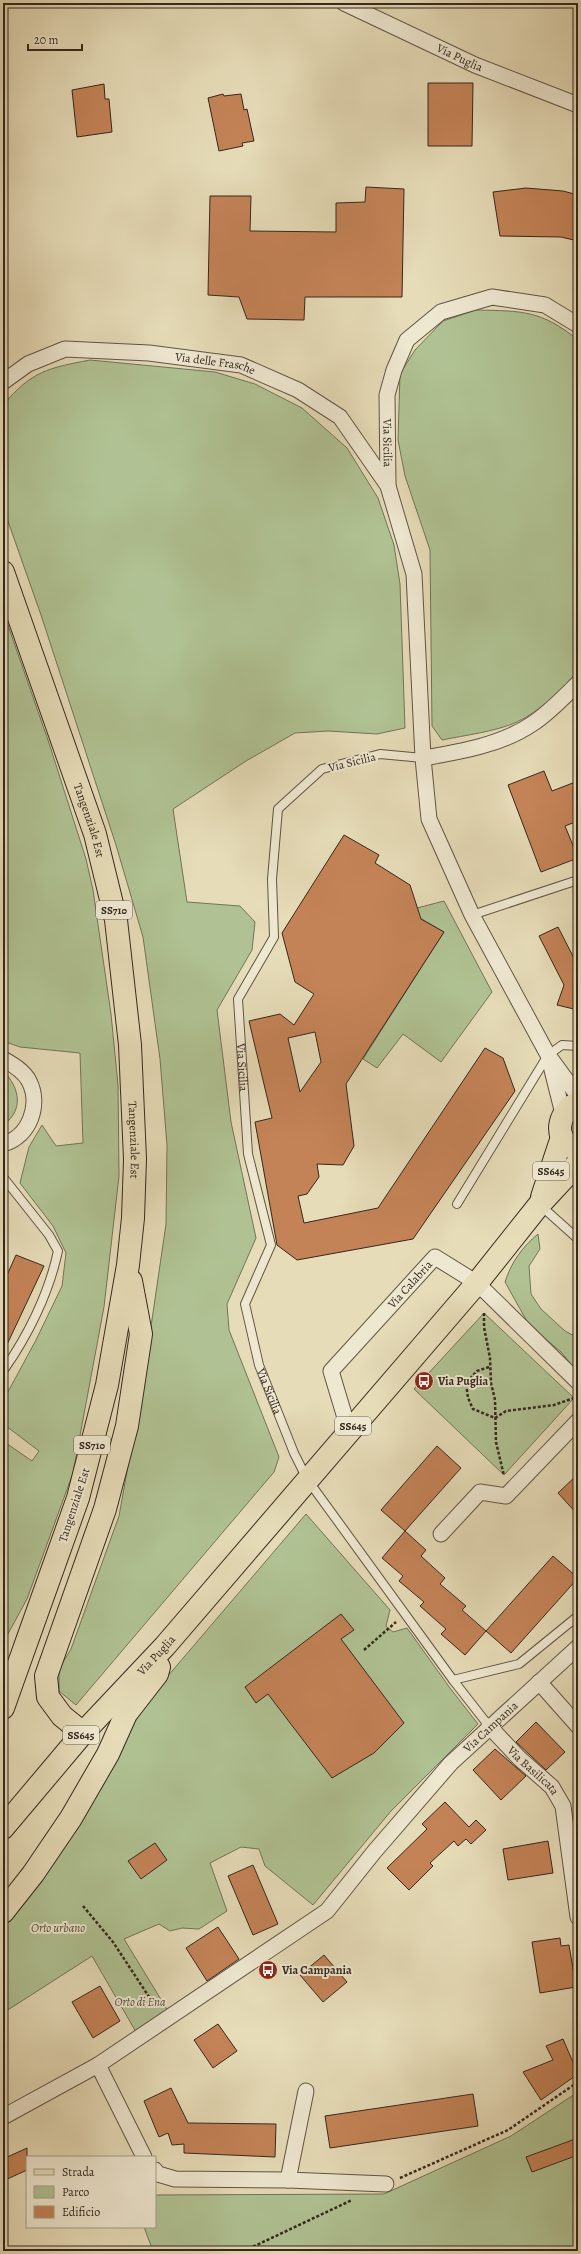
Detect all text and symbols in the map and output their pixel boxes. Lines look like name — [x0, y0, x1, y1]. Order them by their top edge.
scale bar — [28, 26, 82, 52]
text: 20 m — [34, 32, 58, 48]
street label: Via Puglia — [433, 40, 485, 75]
street label: Via delle Frasche — [173, 348, 258, 378]
street label: Via Sicilia — [379, 418, 396, 468]
street label: Via Sicilia — [326, 748, 378, 776]
street label: Tangenziale Est — [70, 781, 108, 859]
road number: SS710 — [96, 901, 132, 919]
street label: Via Sicilia — [233, 1042, 252, 1092]
street label: Tangenziale Est — [124, 1101, 143, 1179]
road number: SS645 — [533, 1162, 569, 1180]
street label: Via Calabria — [383, 1257, 436, 1312]
street label: Via Sicilia — [253, 1365, 286, 1417]
bus stop icon: Via Puglia — [413, 1370, 435, 1392]
place label: Via Puglia — [437, 1373, 489, 1389]
road number: SS645 — [335, 1417, 371, 1435]
road number: SS710 — [74, 1436, 110, 1454]
street label: Tangenziale Est — [54, 1466, 94, 1544]
street label: Via Puglia — [133, 1631, 179, 1679]
street label: Via Campania — [459, 1697, 522, 1757]
road number: SS645 — [63, 1726, 99, 1744]
street label: Via Basilicata — [503, 1742, 563, 1798]
park label: Orto urbano — [31, 1920, 85, 1936]
bus stop icon: Via Campania — [257, 1959, 279, 1981]
place label: Via Campania — [281, 1962, 352, 1978]
park label: Orto di Ena — [114, 1994, 166, 2010]
legend — [26, 2156, 156, 2228]
text: Strada — [62, 2164, 95, 2180]
text: Parco — [62, 2184, 89, 2200]
text: Edificio — [62, 2204, 100, 2220]

